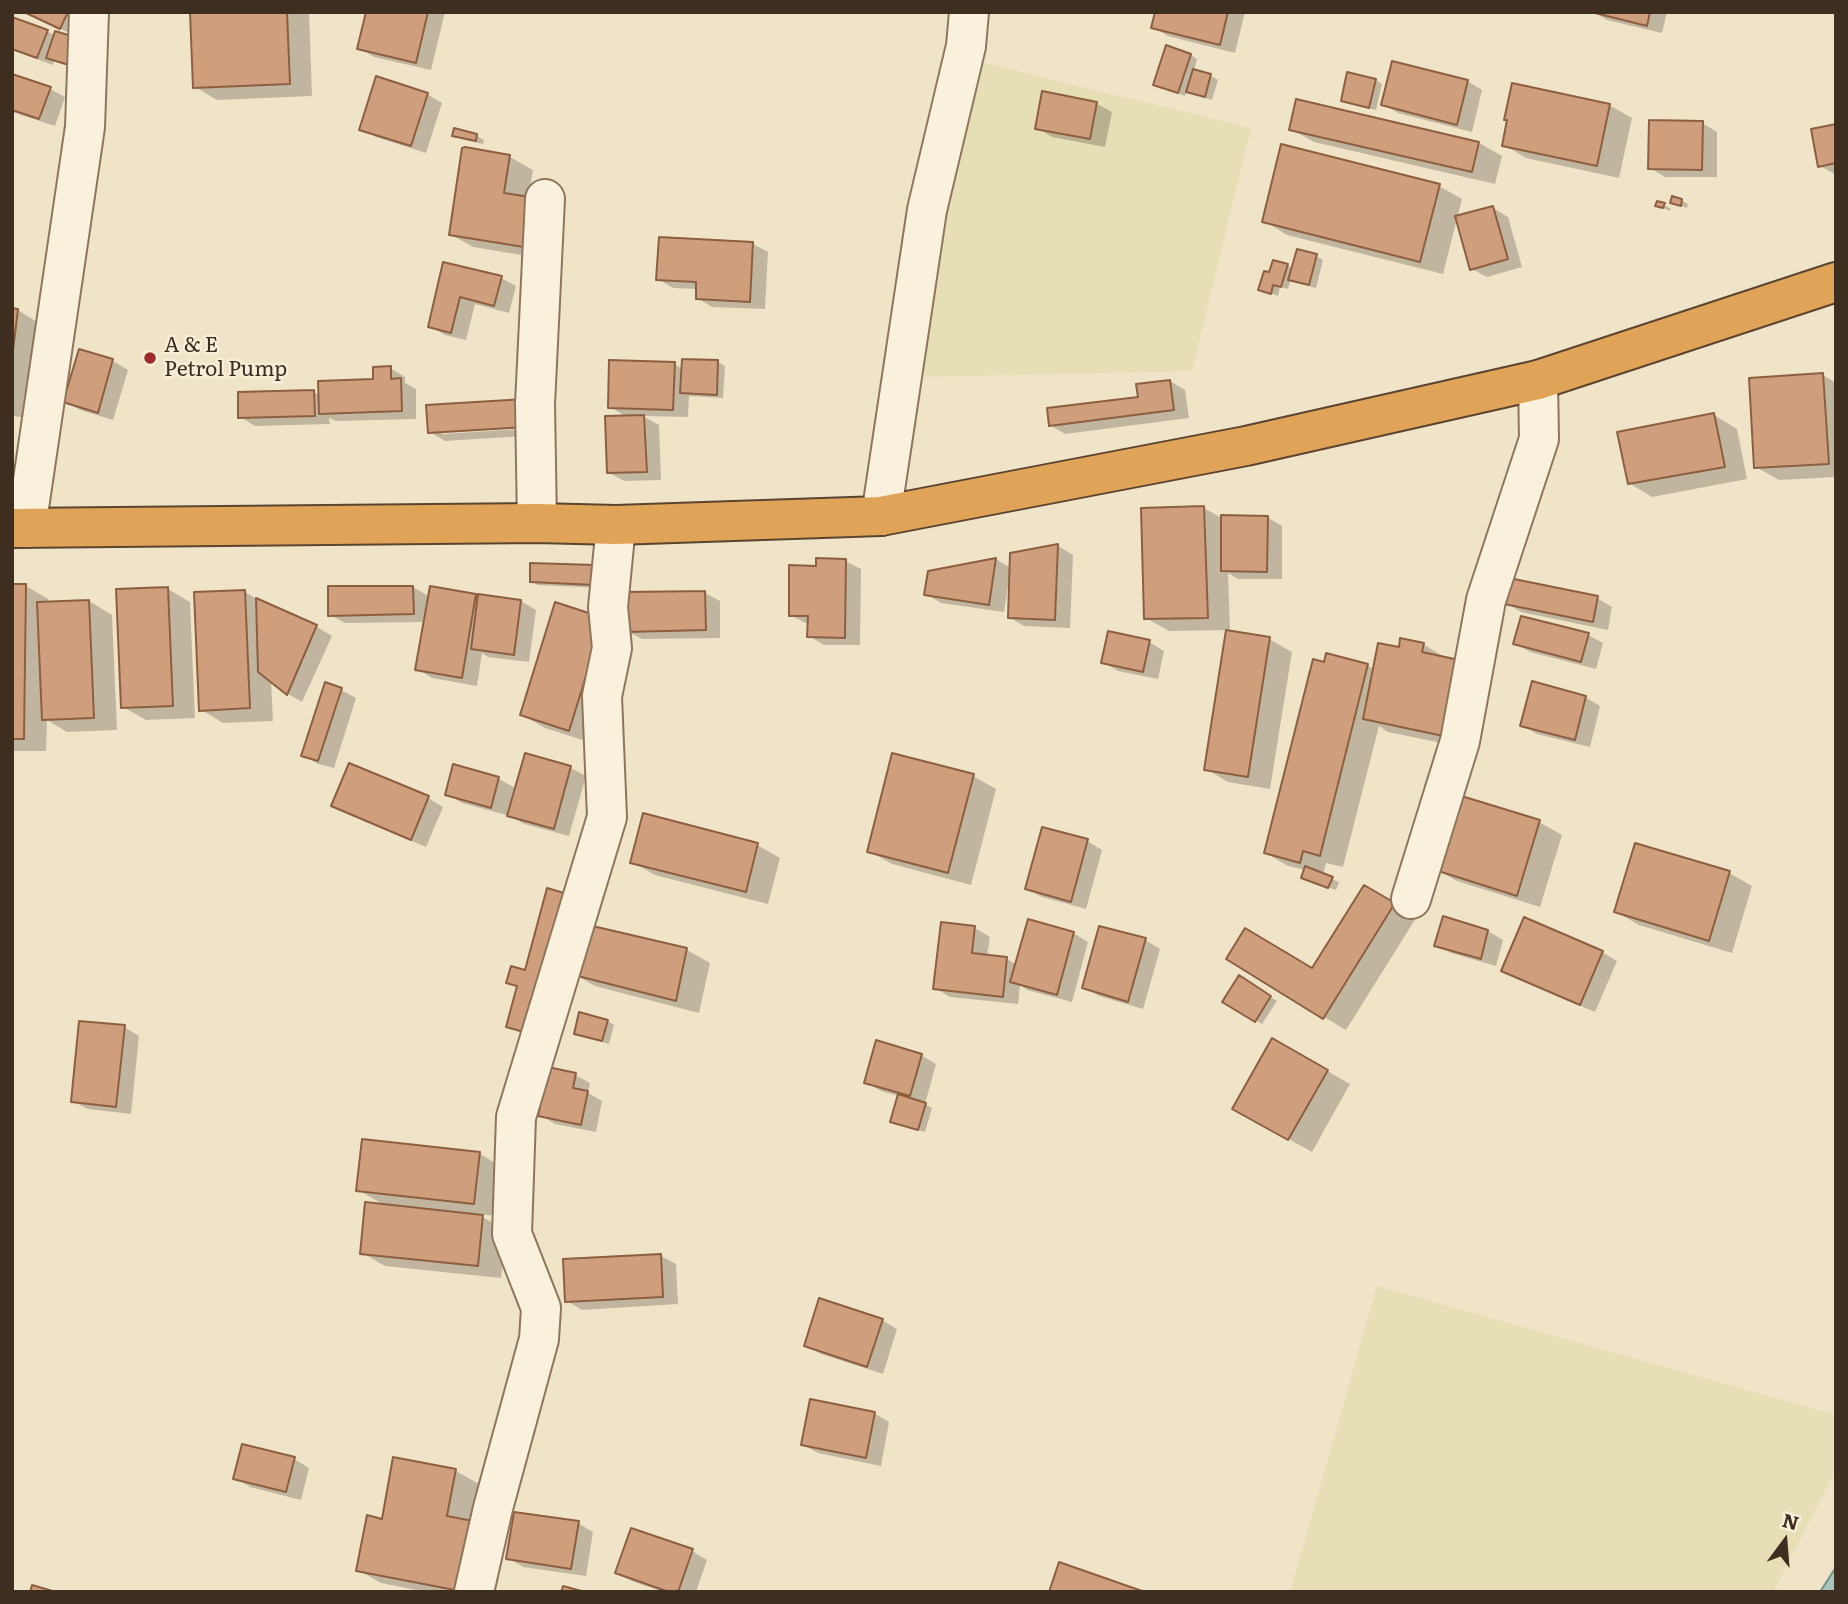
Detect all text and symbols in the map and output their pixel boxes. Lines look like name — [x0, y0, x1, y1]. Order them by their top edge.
place label: A & E Petrol Pump — [164, 333, 287, 383]
marker: A & E Petrol Pump — [142, 350, 158, 366]
text: N — [1779, 1505, 1802, 1536]
north arrow — [1750, 1506, 1820, 1576]

